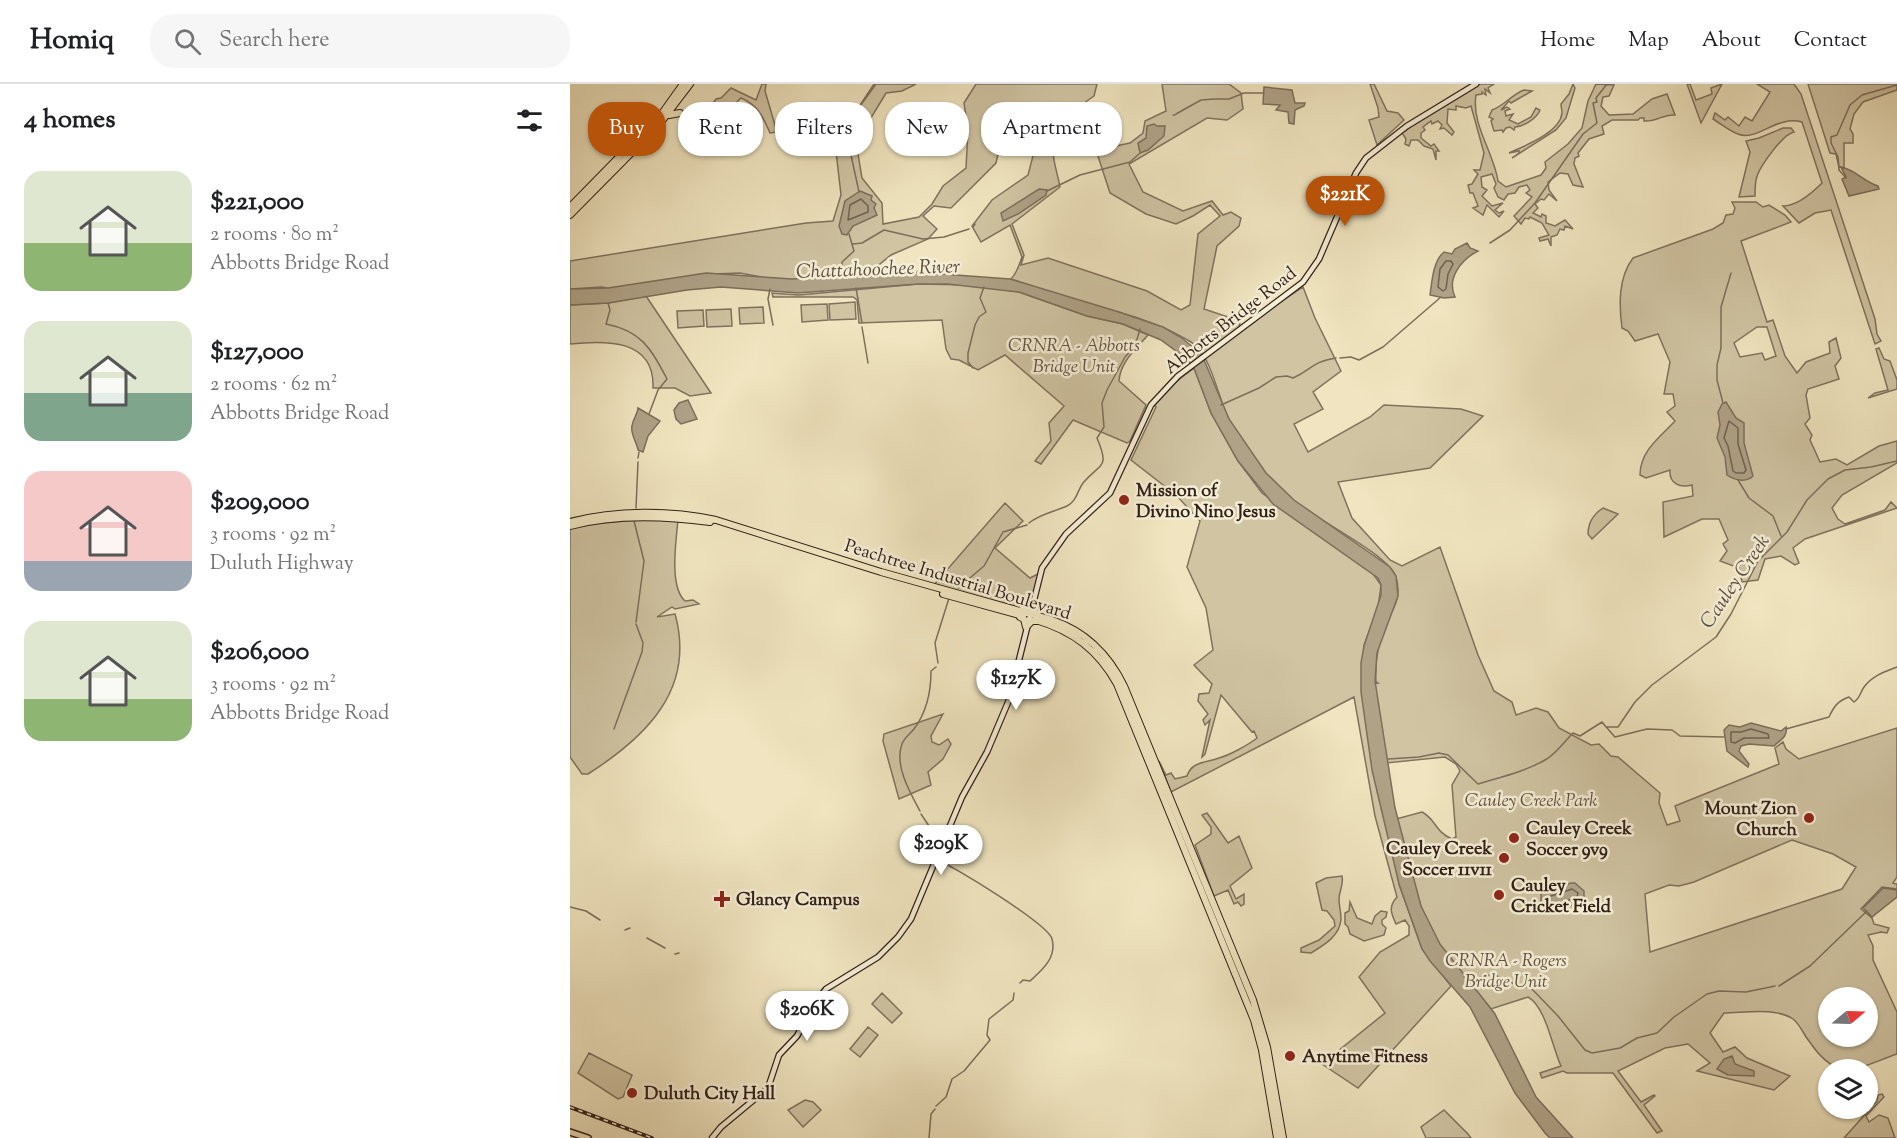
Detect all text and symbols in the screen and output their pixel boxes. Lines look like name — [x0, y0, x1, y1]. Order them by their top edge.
search box — [150, 14, 570, 68]
text: Homiq — [30, 21, 114, 61]
icon: search — [171, 25, 204, 58]
text: Search here — [219, 25, 329, 57]
text: Home — [1540, 26, 1595, 56]
text: Map — [1628, 26, 1669, 56]
text: About — [1702, 26, 1761, 56]
text: Contact — [1794, 26, 1867, 56]
text: 4 homes — [24, 102, 115, 139]
chip: Buy — [588, 102, 666, 156]
chip: Rent — [678, 102, 763, 156]
chip: Filters — [775, 102, 873, 156]
chip: New — [885, 102, 969, 156]
chip: Apartment — [981, 102, 1122, 156]
icon: filters — [513, 104, 546, 137]
pin: $221K — [1303, 176, 1387, 227]
text: $221K — [1320, 181, 1370, 210]
text: $221,000 — [210, 184, 304, 221]
icon: home — [72, 195, 144, 267]
text: 2 rooms · 80 m² — [210, 221, 339, 250]
text: Abbotts Bridge Road — [210, 250, 389, 279]
water label: Chattahoochee River — [796, 253, 961, 288]
street label: Abbotts Bridge Road — [1160, 262, 1303, 382]
text: $127,000 — [210, 334, 304, 371]
park label: CRNRA - Abbotts Bridge Unit — [1008, 334, 1140, 381]
icon: home — [72, 345, 144, 417]
text: 2 rooms · 62 m² — [210, 371, 338, 400]
text: Abbotts Bridge Road — [210, 400, 389, 429]
place label: Mission of Divino Nino Jesus — [1136, 479, 1276, 526]
text: $209,000 — [210, 484, 309, 521]
marker: Mission of Divino Nino Jesus — [1117, 493, 1131, 507]
icon: home — [72, 495, 144, 567]
text: 3 rooms · 92 m² — [210, 521, 336, 550]
water label: Cauley Creek — [1694, 530, 1778, 635]
street label: Peachtree Industrial Boulevard — [841, 534, 1074, 628]
text: Duluth Highway — [210, 550, 354, 579]
text: $206,000 — [210, 634, 309, 671]
icon: home — [72, 645, 144, 717]
pin: $127K — [974, 660, 1058, 711]
text: $127K — [990, 665, 1042, 694]
text: 3 rooms · 92 m² — [210, 671, 336, 700]
text: Abbotts Bridge Road — [210, 700, 389, 729]
park label: Cauley Creek Park — [1465, 789, 1597, 815]
place label: Mount Zion Church — [1704, 797, 1797, 844]
marker: Mount Zion Church — [1802, 811, 1816, 825]
place label: Cauley Creek Soccer 9v9 — [1526, 817, 1632, 864]
pin: $209K — [899, 825, 983, 876]
text: $209K — [914, 830, 968, 859]
marker: Cauley Creek Soccer 9v9 — [1507, 831, 1521, 845]
place label: Cauley Creek Soccer 11v11 — [1386, 837, 1493, 884]
marker: Cauley Creek Soccer 11v11 — [1497, 851, 1511, 865]
place label: Cauley Cricket Field — [1511, 874, 1612, 921]
place label: Glancy Campus — [736, 888, 860, 914]
marker: Cauley Cricket Field — [1492, 888, 1506, 902]
marker: Glancy Campus — [713, 890, 731, 908]
park label: CRNRA - Rogers Bridge Unit — [1445, 949, 1567, 996]
north arrow — [1818, 987, 1878, 1047]
map controls — [1818, 987, 1878, 1119]
pin: $206K — [765, 991, 849, 1042]
text: $206K — [779, 996, 835, 1025]
place label: Anytime Fitness — [1302, 1045, 1428, 1071]
marker: Anytime Fitness — [1283, 1049, 1297, 1063]
button: layers — [1818, 1059, 1878, 1119]
place label: Duluth City Hall — [644, 1082, 776, 1108]
marker: Duluth City Hall — [625, 1086, 639, 1100]

